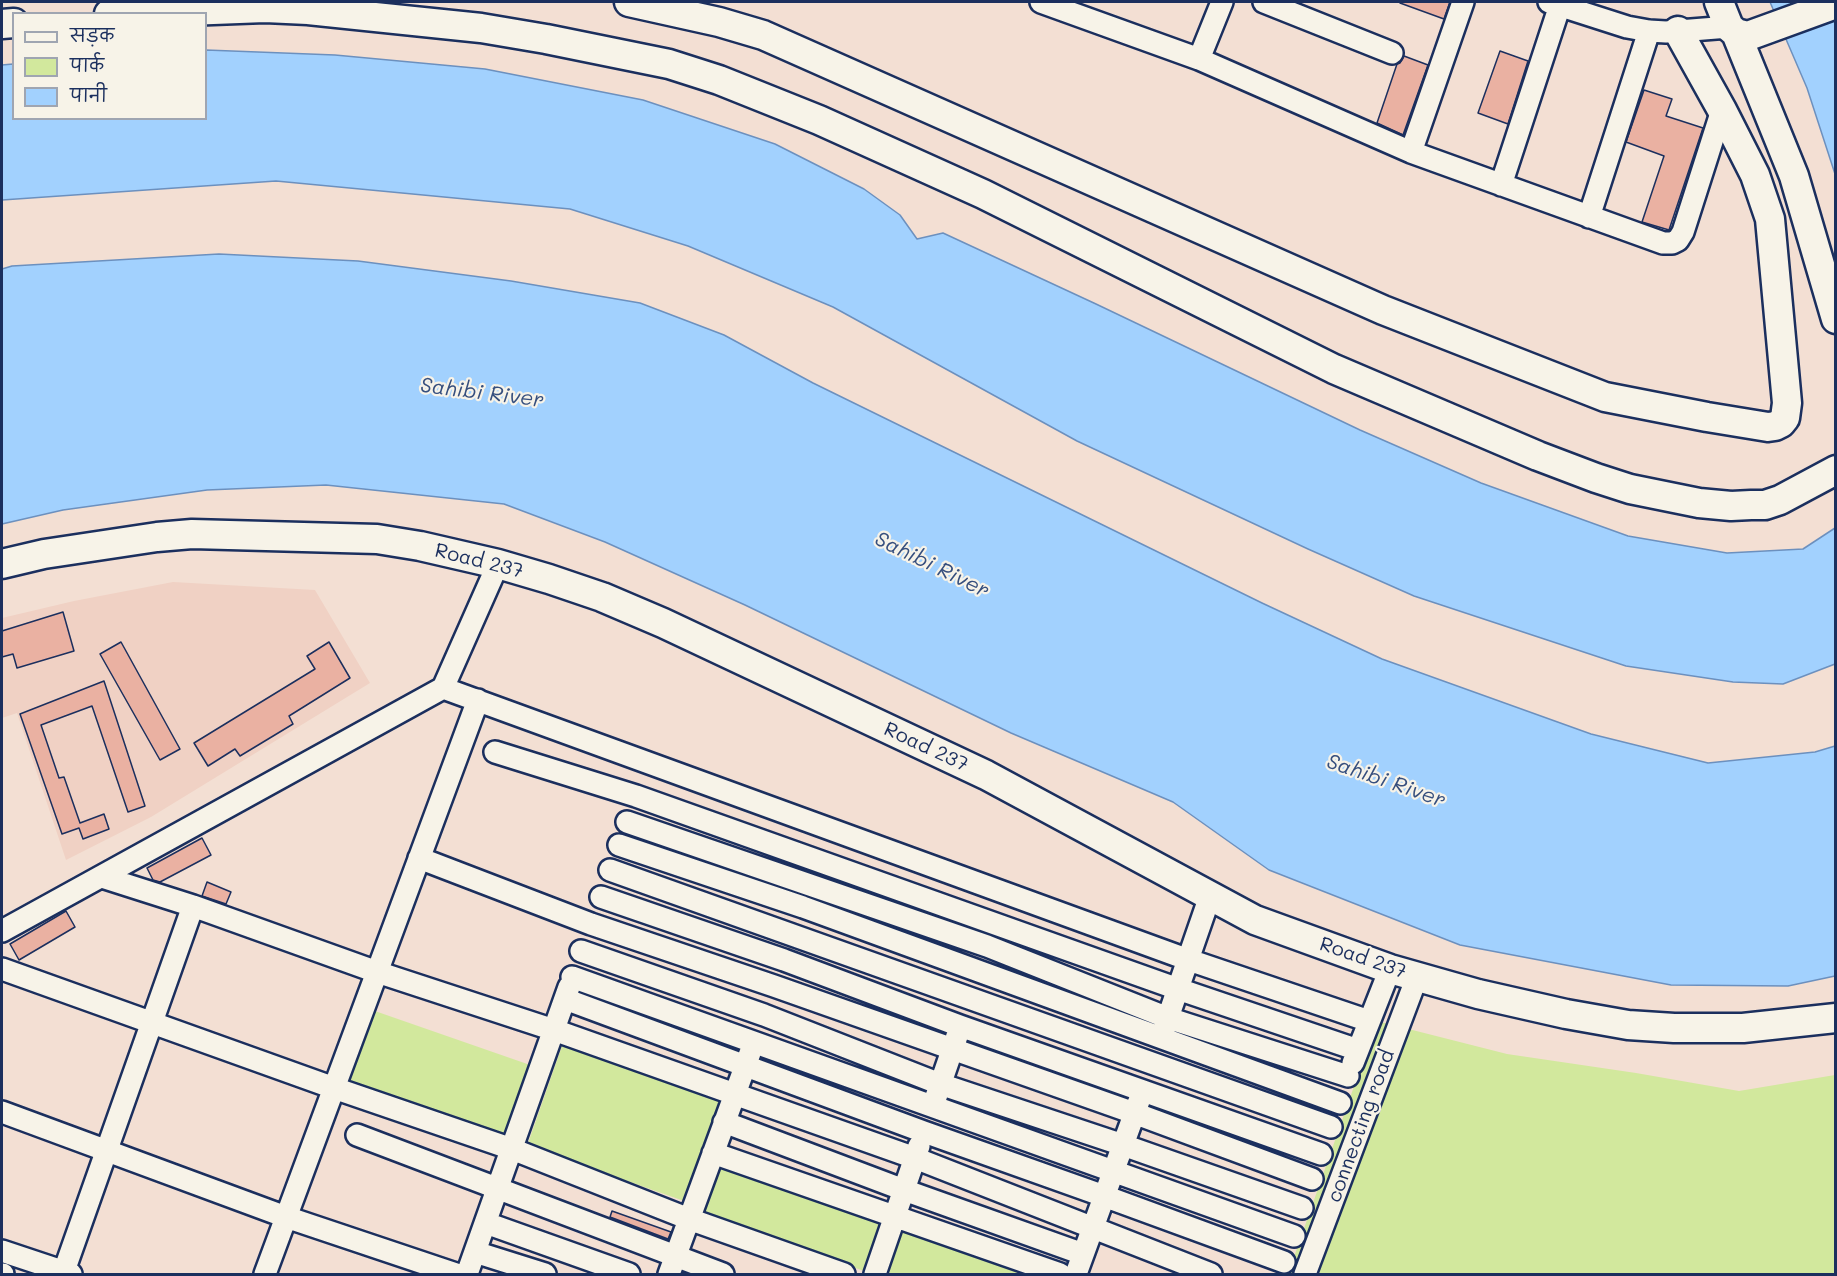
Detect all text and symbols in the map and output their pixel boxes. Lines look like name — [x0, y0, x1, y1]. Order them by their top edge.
legend — [12, 12, 207, 120]
text: सड़क — [70, 23, 114, 47]
text: पार्क — [70, 53, 104, 77]
text: पानी — [70, 83, 107, 107]
water label: Sahibi River — [419, 373, 545, 413]
water label: Sahibi River — [871, 526, 993, 604]
street label: Road 237 — [432, 538, 526, 584]
street label: Road 237 — [880, 717, 972, 777]
water label: Sahibi River — [1323, 749, 1449, 813]
street label: Road 237 — [1316, 932, 1410, 984]
street label: connecting road — [1322, 1046, 1400, 1206]

